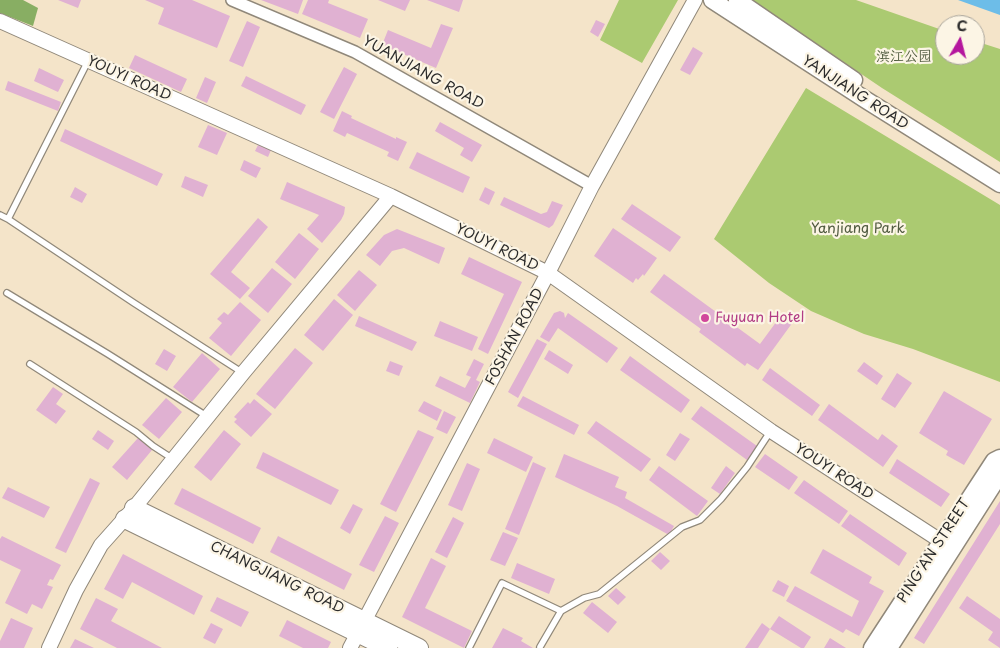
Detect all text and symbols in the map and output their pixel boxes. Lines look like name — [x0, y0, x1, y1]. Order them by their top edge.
north arrow — [935, 15, 985, 65]
text: С — [955, 15, 969, 37]
street label: YUANJIANG ROAD — [360, 33, 486, 113]
park label: 滨江公园 — [876, 49, 932, 65]
street label: YANJIANG ROAD — [799, 52, 911, 134]
street label: YOUYI ROAD — [84, 53, 174, 105]
street label: YOUYI ROAD — [453, 221, 541, 275]
park label: Yanjiang Park — [811, 221, 905, 237]
street label: FOSHAN ROAD — [482, 286, 548, 388]
place label: Fuyuan Hotel — [715, 310, 804, 326]
marker: Fuyuan Hotel — [699, 312, 711, 324]
street label: YOUYI ROAD — [792, 440, 876, 504]
street label: PING'AN STREET — [894, 496, 974, 606]
street label: CHANGJIANG ROAD — [207, 538, 347, 618]

